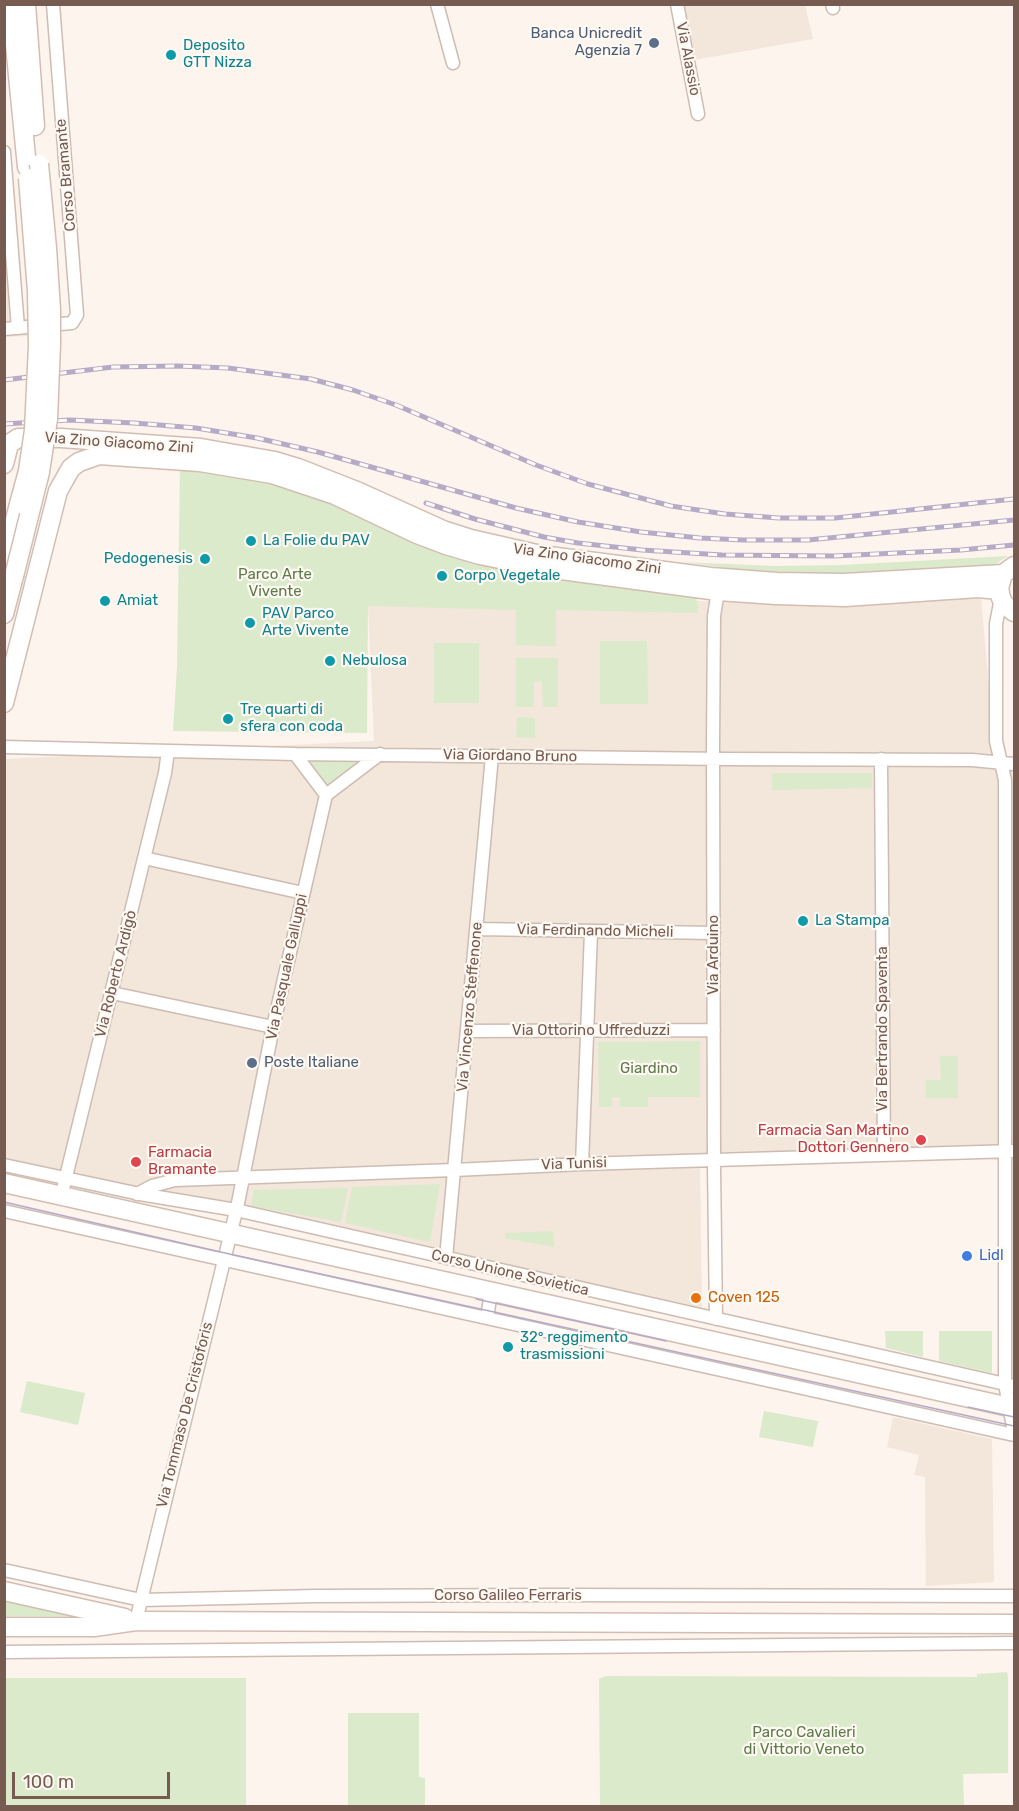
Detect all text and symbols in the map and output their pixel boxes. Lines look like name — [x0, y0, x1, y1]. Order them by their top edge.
street label: Via Alassio — [672, 21, 704, 97]
place label: Banca Unicredit Agenzia 7 — [530, 25, 642, 60]
marker: Banca Unicredit Agenzia 7 — [647, 36, 661, 50]
place label: Deposito GTT Nizza — [183, 37, 252, 72]
marker: Deposito GTT Nizza — [164, 48, 178, 62]
street label: Corso Bramante — [52, 118, 80, 232]
street label: Via Zino Giacomo Zini — [44, 429, 194, 457]
place label: La Folie du PAV — [263, 532, 370, 550]
marker: La Folie du PAV — [244, 534, 258, 548]
street label: Via Zino Giacomo Zini — [512, 540, 662, 578]
place label: Pedogenesis — [104, 550, 193, 568]
marker: Pedogenesis — [198, 552, 212, 566]
park label: Parco Arte Vivente — [238, 566, 312, 601]
place label: Corpo Vegetale — [454, 567, 560, 585]
marker: Corpo Vegetale — [435, 569, 449, 583]
place label: Amiat — [117, 592, 158, 610]
marker: Amiat — [98, 594, 112, 608]
place label: PAV Parco Arte Vivente — [262, 605, 349, 640]
marker: PAV Parco Arte Vivente — [243, 616, 257, 630]
place label: Nebulosa — [342, 652, 407, 670]
marker: Nebulosa — [323, 654, 337, 668]
place label: Tre quarti di sfera con coda — [240, 701, 343, 736]
marker: Tre quarti di sfera con coda — [221, 712, 235, 726]
street label: Via Giordano Bruno — [443, 746, 577, 766]
street label: Via Pasquale Galluppi — [263, 892, 311, 1042]
street label: Via Roberto Ardigò — [91, 908, 141, 1040]
place label: La Stampa — [815, 912, 889, 930]
marker: La Stampa — [796, 914, 810, 928]
street label: Via Arduino — [705, 915, 723, 995]
street label: Via Vincenzo Steffenone — [454, 921, 486, 1093]
street label: Via Ferdinando Micheli — [516, 921, 674, 941]
street label: Via Bertrando Spaventa — [874, 946, 892, 1112]
street label: Via Ottorino Uffreduzzi — [512, 1022, 670, 1040]
place label: Poste Italiane — [264, 1054, 359, 1072]
marker: Poste Italiane — [245, 1056, 259, 1070]
park label: Giardino — [620, 1060, 678, 1078]
place label: Farmacia San Martino Dottori Gennero — [758, 1122, 909, 1157]
marker: Farmacia San Martino Dottori Gennero — [914, 1133, 928, 1147]
place label: Farmacia Bramante — [148, 1144, 217, 1179]
street label: Via Tunisi — [541, 1154, 607, 1174]
marker: Farmacia Bramante — [129, 1155, 143, 1169]
street label: Corso Unione Sovietica — [429, 1246, 591, 1300]
place label: Lidl — [979, 1247, 1004, 1265]
marker: Lidl — [960, 1249, 974, 1263]
place label: Coven 125 — [708, 1289, 780, 1307]
marker: Coven 125 — [689, 1291, 703, 1305]
street label: Via Tommaso De Cristoforis — [153, 1320, 217, 1510]
place label: 32° reggimento trasmissioni — [520, 1329, 628, 1364]
marker: 32° reggimento trasmissioni — [501, 1340, 515, 1354]
street label: Corso Galileo Ferraris — [434, 1587, 582, 1605]
park label: Parco Cavalieri di Vittorio Veneto — [744, 1724, 864, 1759]
scale bar — [15, 1760, 172, 1798]
text: 100 m — [23, 1771, 74, 1793]

